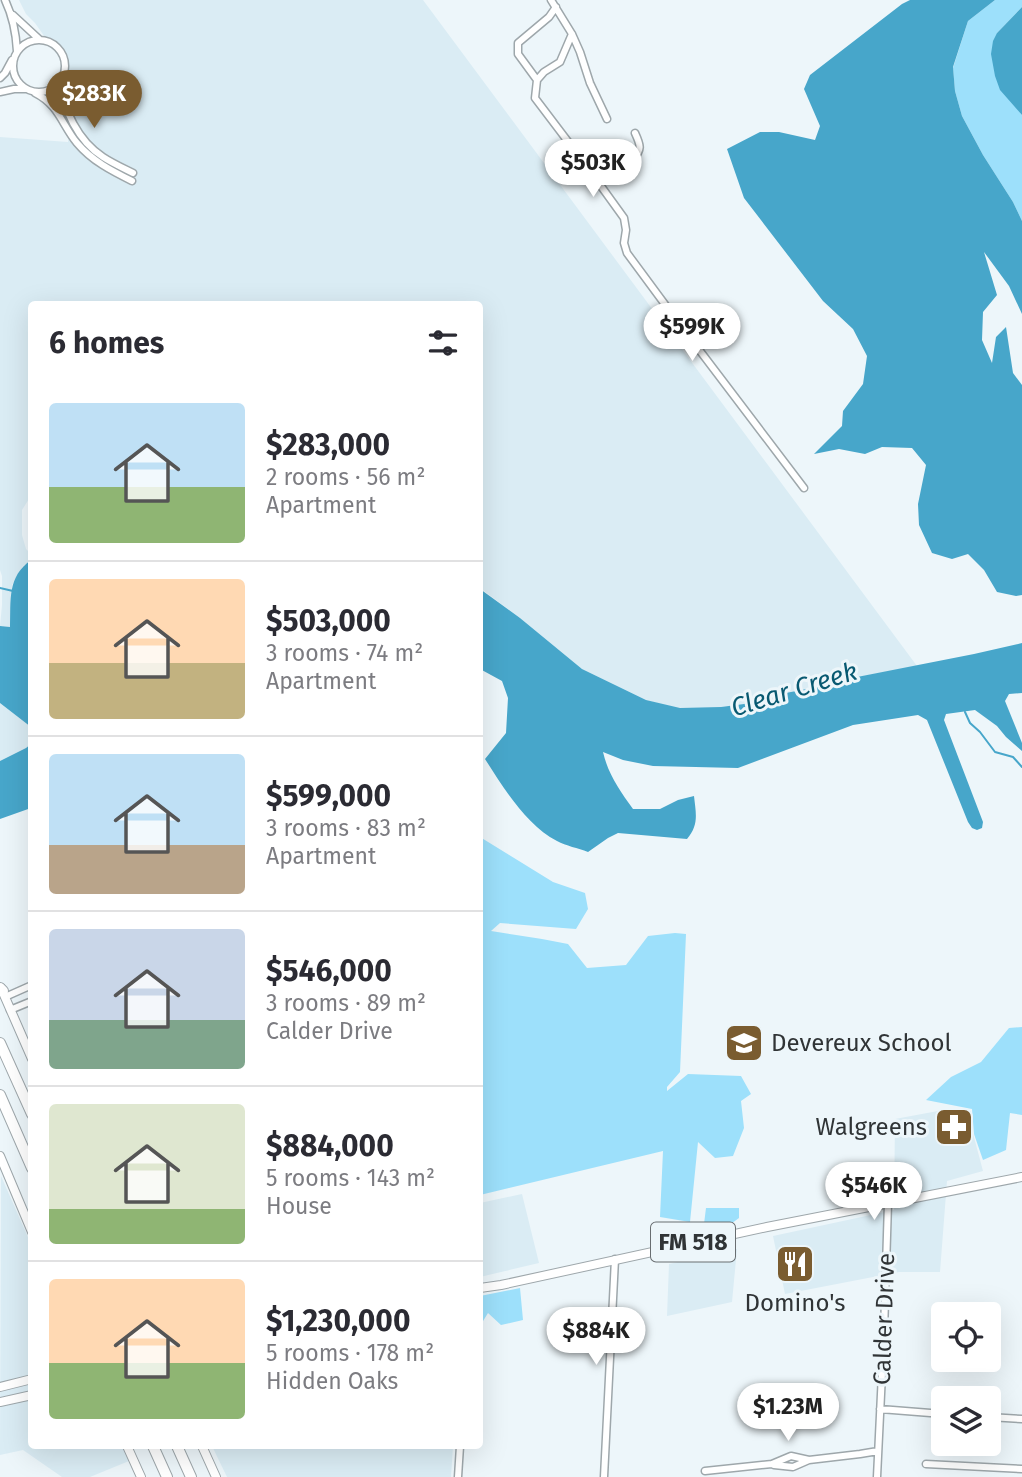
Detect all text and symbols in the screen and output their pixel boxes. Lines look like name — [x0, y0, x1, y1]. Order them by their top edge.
pin: $283K — [45, 71, 143, 130]
text: $283K — [62, 79, 126, 107]
pin: $503K — [544, 140, 642, 199]
text: $503K — [561, 148, 625, 176]
pin: $599K — [643, 304, 741, 363]
text: $599K — [660, 312, 724, 340]
icon: filters — [424, 324, 462, 362]
text: 6 homes — [49, 325, 164, 361]
text: $283,000 — [266, 427, 390, 463]
icon: home — [105, 431, 189, 515]
text: 2 rooms · 56 m² — [266, 463, 425, 491]
text: Apartment — [266, 491, 376, 519]
text: $503,000 — [266, 603, 391, 639]
icon: home — [105, 607, 189, 691]
text: 3 rooms · 74 m² — [266, 639, 423, 667]
water label: Clear Creek — [727, 656, 861, 723]
text: Apartment — [266, 667, 376, 695]
text: $599,000 — [266, 778, 391, 814]
icon: home — [105, 782, 189, 866]
text: 3 rooms · 83 m² — [266, 814, 426, 842]
text: Apartment — [266, 842, 376, 870]
text: $546,000 — [266, 953, 392, 989]
icon: home — [105, 957, 189, 1041]
text: 3 rooms · 89 m² — [266, 989, 426, 1017]
text: Calder Drive — [266, 1017, 393, 1045]
school or university icon: Devereux School — [723, 1022, 765, 1064]
place label: Devereux School — [771, 1029, 952, 1057]
pharmacy icon: Walgreens — [933, 1106, 975, 1148]
place label: Walgreens — [816, 1113, 927, 1141]
text: $884,000 — [266, 1128, 394, 1164]
icon: home — [105, 1132, 189, 1216]
pin: $546K — [825, 1162, 923, 1222]
text: 5 rooms · 143 m² — [266, 1164, 435, 1192]
text: $546K — [841, 1171, 907, 1199]
text: House — [266, 1192, 332, 1220]
road number: FM 518 — [651, 1222, 735, 1261]
restaurant icon: Domino's — [774, 1243, 816, 1285]
street label: Calder Drive — [868, 1252, 900, 1386]
place label: Domino's — [745, 1289, 845, 1317]
map controls — [931, 1302, 1001, 1456]
button: locate — [931, 1302, 1001, 1372]
text: $1,230,000 — [266, 1303, 410, 1339]
icon: home — [105, 1307, 189, 1391]
pin: $884K — [547, 1308, 645, 1367]
text: $884K — [563, 1316, 629, 1344]
text: 5 rooms · 178 m² — [266, 1339, 434, 1367]
text: Hidden Oaks — [266, 1367, 398, 1395]
pin: $1.23M — [731, 1384, 845, 1443]
button: layers — [931, 1386, 1001, 1456]
text: $1.23M — [753, 1392, 823, 1420]

